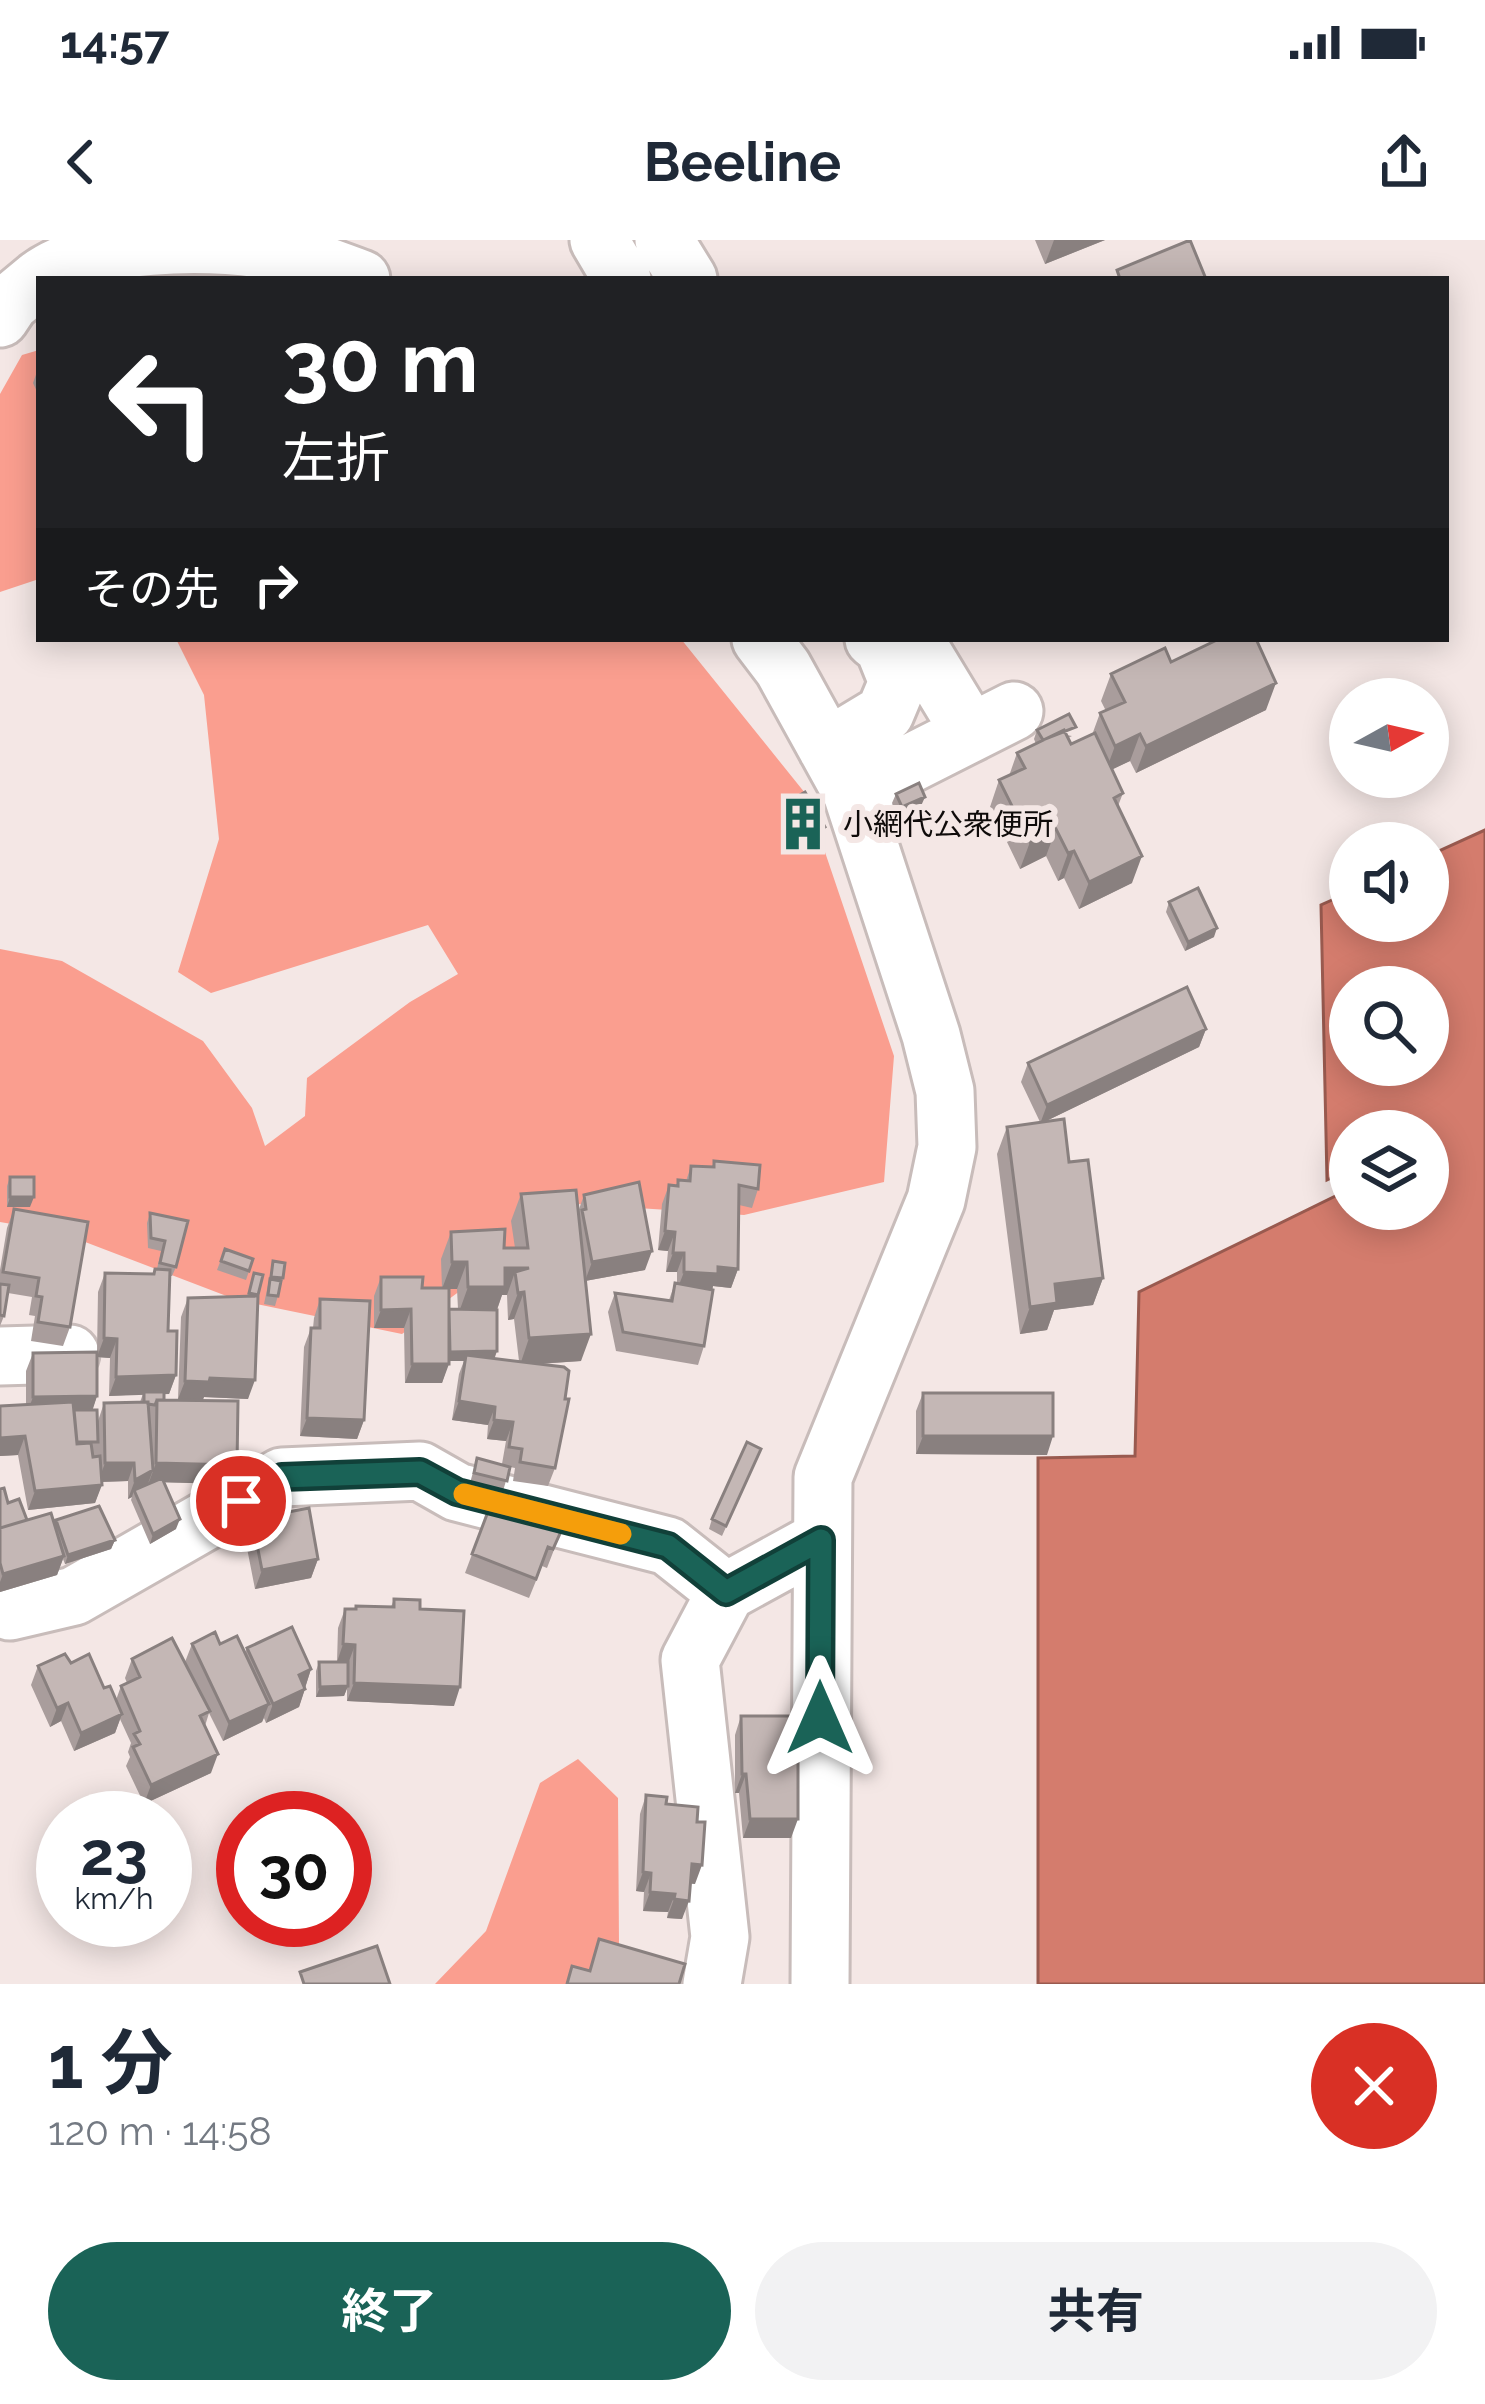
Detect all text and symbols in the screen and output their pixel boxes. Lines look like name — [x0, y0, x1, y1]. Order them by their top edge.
text: 14:57 — [60, 16, 169, 69]
icon: back — [48, 129, 114, 195]
icon: share — [1371, 129, 1437, 195]
text: Beeline — [644, 130, 841, 194]
text: 30 m — [282, 313, 479, 412]
icon: left — [84, 324, 240, 480]
text: 左折 — [282, 426, 390, 490]
icon: right — [243, 552, 309, 618]
text: その先 — [84, 563, 219, 616]
north arrow — [1329, 678, 1449, 798]
map controls — [1329, 678, 1449, 1230]
building icon: 小網代公衆便所 — [774, 795, 832, 853]
place label: 小網代公衆便所 — [843, 807, 1053, 842]
button: sound — [1329, 822, 1449, 942]
button: search — [1329, 966, 1449, 1086]
button: layers — [1329, 1110, 1449, 1230]
pin — [190, 1450, 292, 1552]
icon: arrive — [208, 1468, 274, 1534]
position arrow — [757, 1655, 883, 1781]
speed limit sign: 30 — [216, 1791, 372, 1947]
text: 23 — [80, 1819, 148, 1889]
text: km/h — [74, 1881, 154, 1916]
text: 1 分 — [48, 2020, 173, 2105]
button: close — [1311, 2023, 1437, 2149]
text: 120 m · 14:58 — [48, 2108, 272, 2154]
button: 終了 — [48, 2242, 731, 2380]
button: 共有 — [755, 2242, 1437, 2380]

